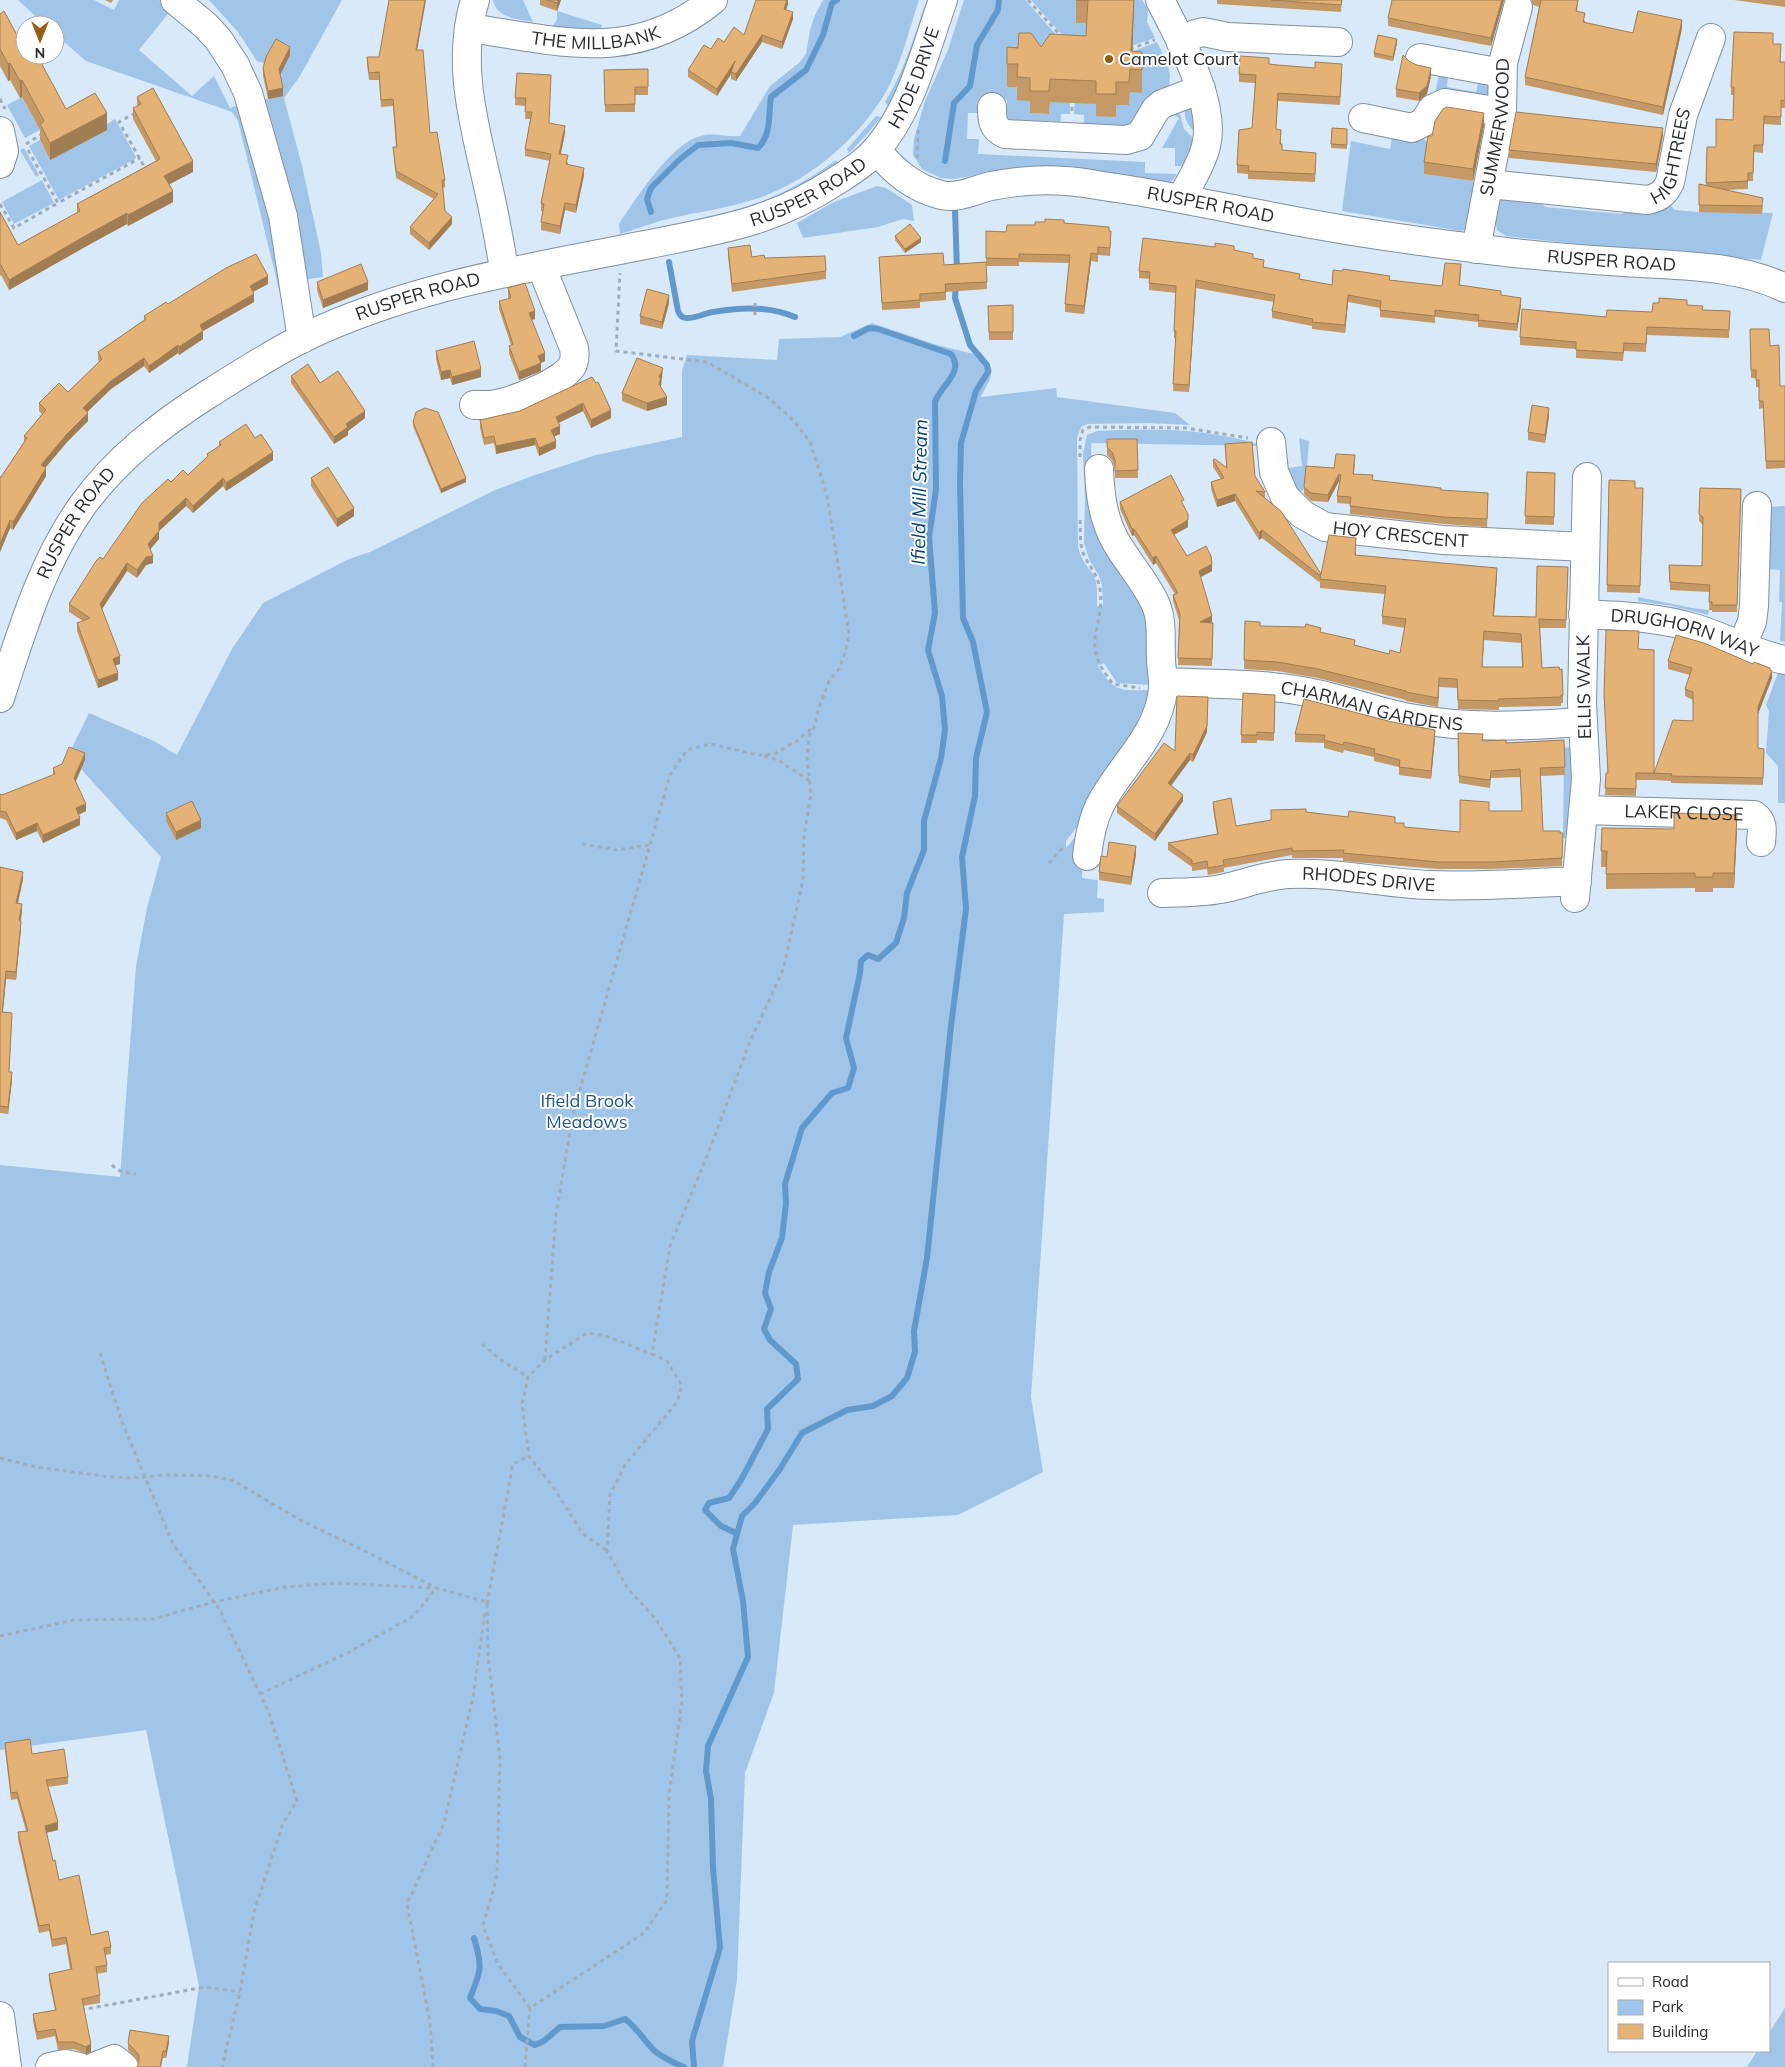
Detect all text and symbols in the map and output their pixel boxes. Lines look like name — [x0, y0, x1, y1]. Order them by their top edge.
north arrow — [15, 15, 65, 65]
street label: THE MILLBANK — [530, 20, 664, 54]
street label: HYDE DRIVE — [883, 24, 944, 133]
text: N — [35, 44, 45, 62]
place label: Camelot Court — [1119, 47, 1239, 70]
marker: Camelot Court — [1103, 53, 1115, 65]
street label: SUMMERWOOD — [1474, 58, 1514, 198]
street label: HIGHTREES — [1646, 105, 1696, 209]
street label: RUSPER ROAD — [747, 152, 871, 232]
street label: RUSPER ROAD — [1146, 181, 1276, 228]
street label: RUSPER ROAD — [1546, 244, 1677, 276]
street label: RUSPER ROAD — [352, 267, 482, 325]
water label: Ifield Mill Stream — [906, 419, 932, 565]
street label: RUSPER ROAD — [31, 462, 120, 582]
street label: HOY CRESCENT — [1332, 516, 1469, 552]
street label: DRUGHORN WAY — [1610, 603, 1763, 663]
street label: ELLIS WALK — [1571, 634, 1596, 739]
street label: CHARMAN GARDENS — [1279, 676, 1464, 736]
street label: LAKER CLOSE — [1624, 799, 1744, 826]
street label: RHODES DRIVE — [1302, 862, 1436, 896]
park label: Ifield Brook Meadows — [540, 1089, 634, 1133]
legend — [1608, 1962, 1770, 2052]
text: Road — [1652, 1972, 1689, 1991]
text: Park — [1652, 1997, 1684, 2016]
text: Building — [1652, 2022, 1708, 2041]

